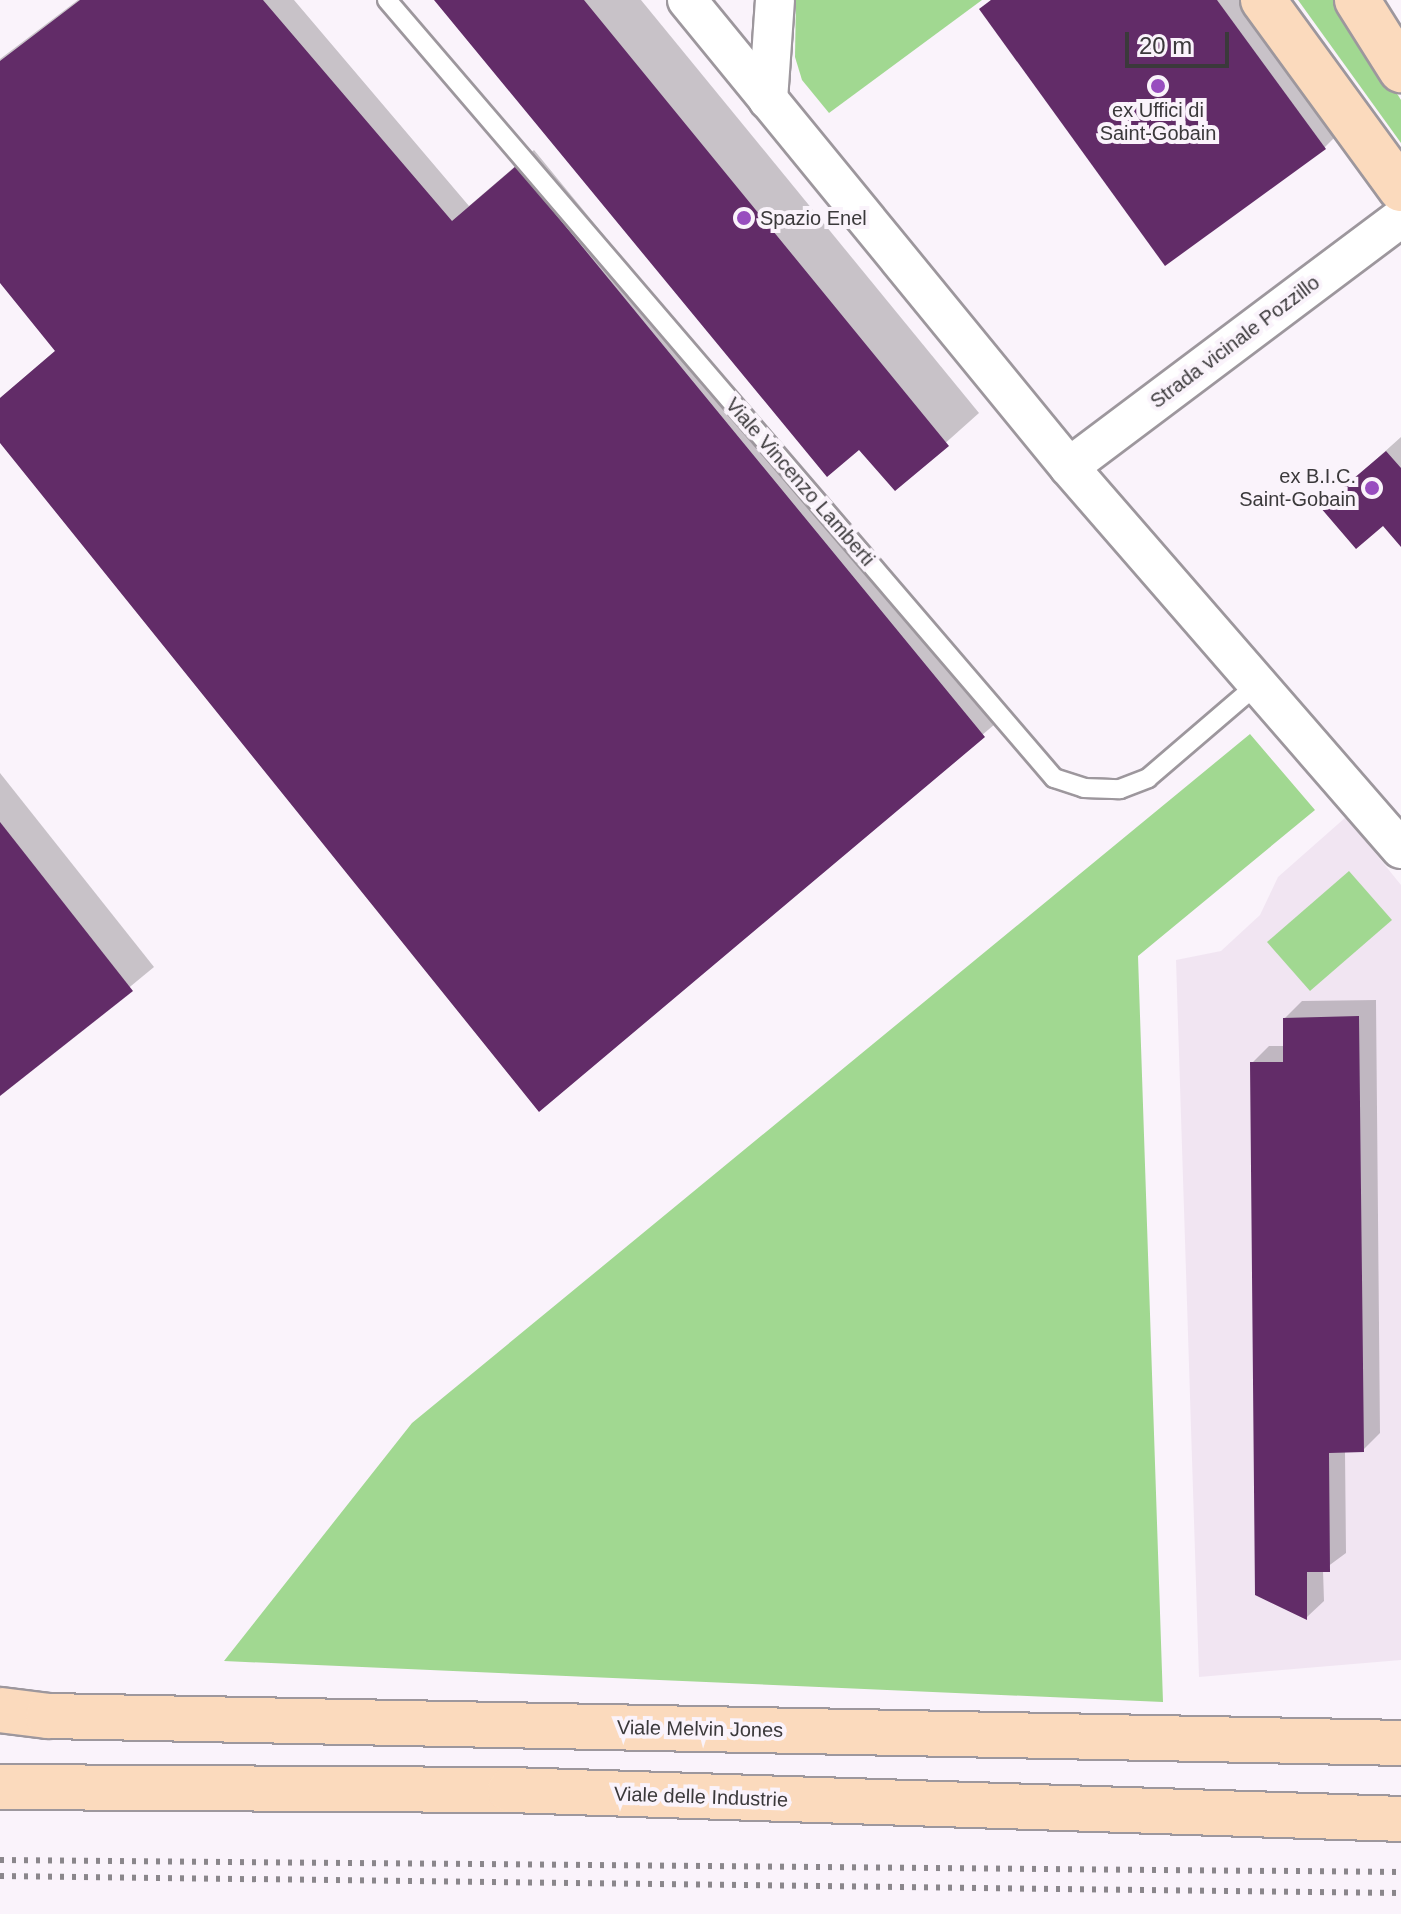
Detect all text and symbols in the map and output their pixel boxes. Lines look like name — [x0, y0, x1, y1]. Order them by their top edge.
scale bar — [1129, 16, 1233, 66]
text: 20 m — [1139, 32, 1192, 59]
marker: ex Uffici di Saint-Gobain — [1149, 77, 1167, 95]
place label: ex Uffici di Saint-Gobain — [1100, 98, 1216, 145]
place label: Spazio Enel — [760, 206, 867, 230]
marker: Spazio Enel — [735, 209, 753, 227]
street label: Strada vicinale Pozzillo — [1146, 271, 1324, 413]
street label: Viale Vincenzo Lamberti — [720, 393, 880, 571]
place label: ex B.I.C. Saint-Gobain — [1239, 464, 1356, 511]
marker: ex B.I.C. Saint-Gobain — [1363, 479, 1381, 497]
street label: Viale Melvin Jones — [617, 1716, 783, 1742]
street label: Viale delle Industrie — [614, 1782, 788, 1812]

